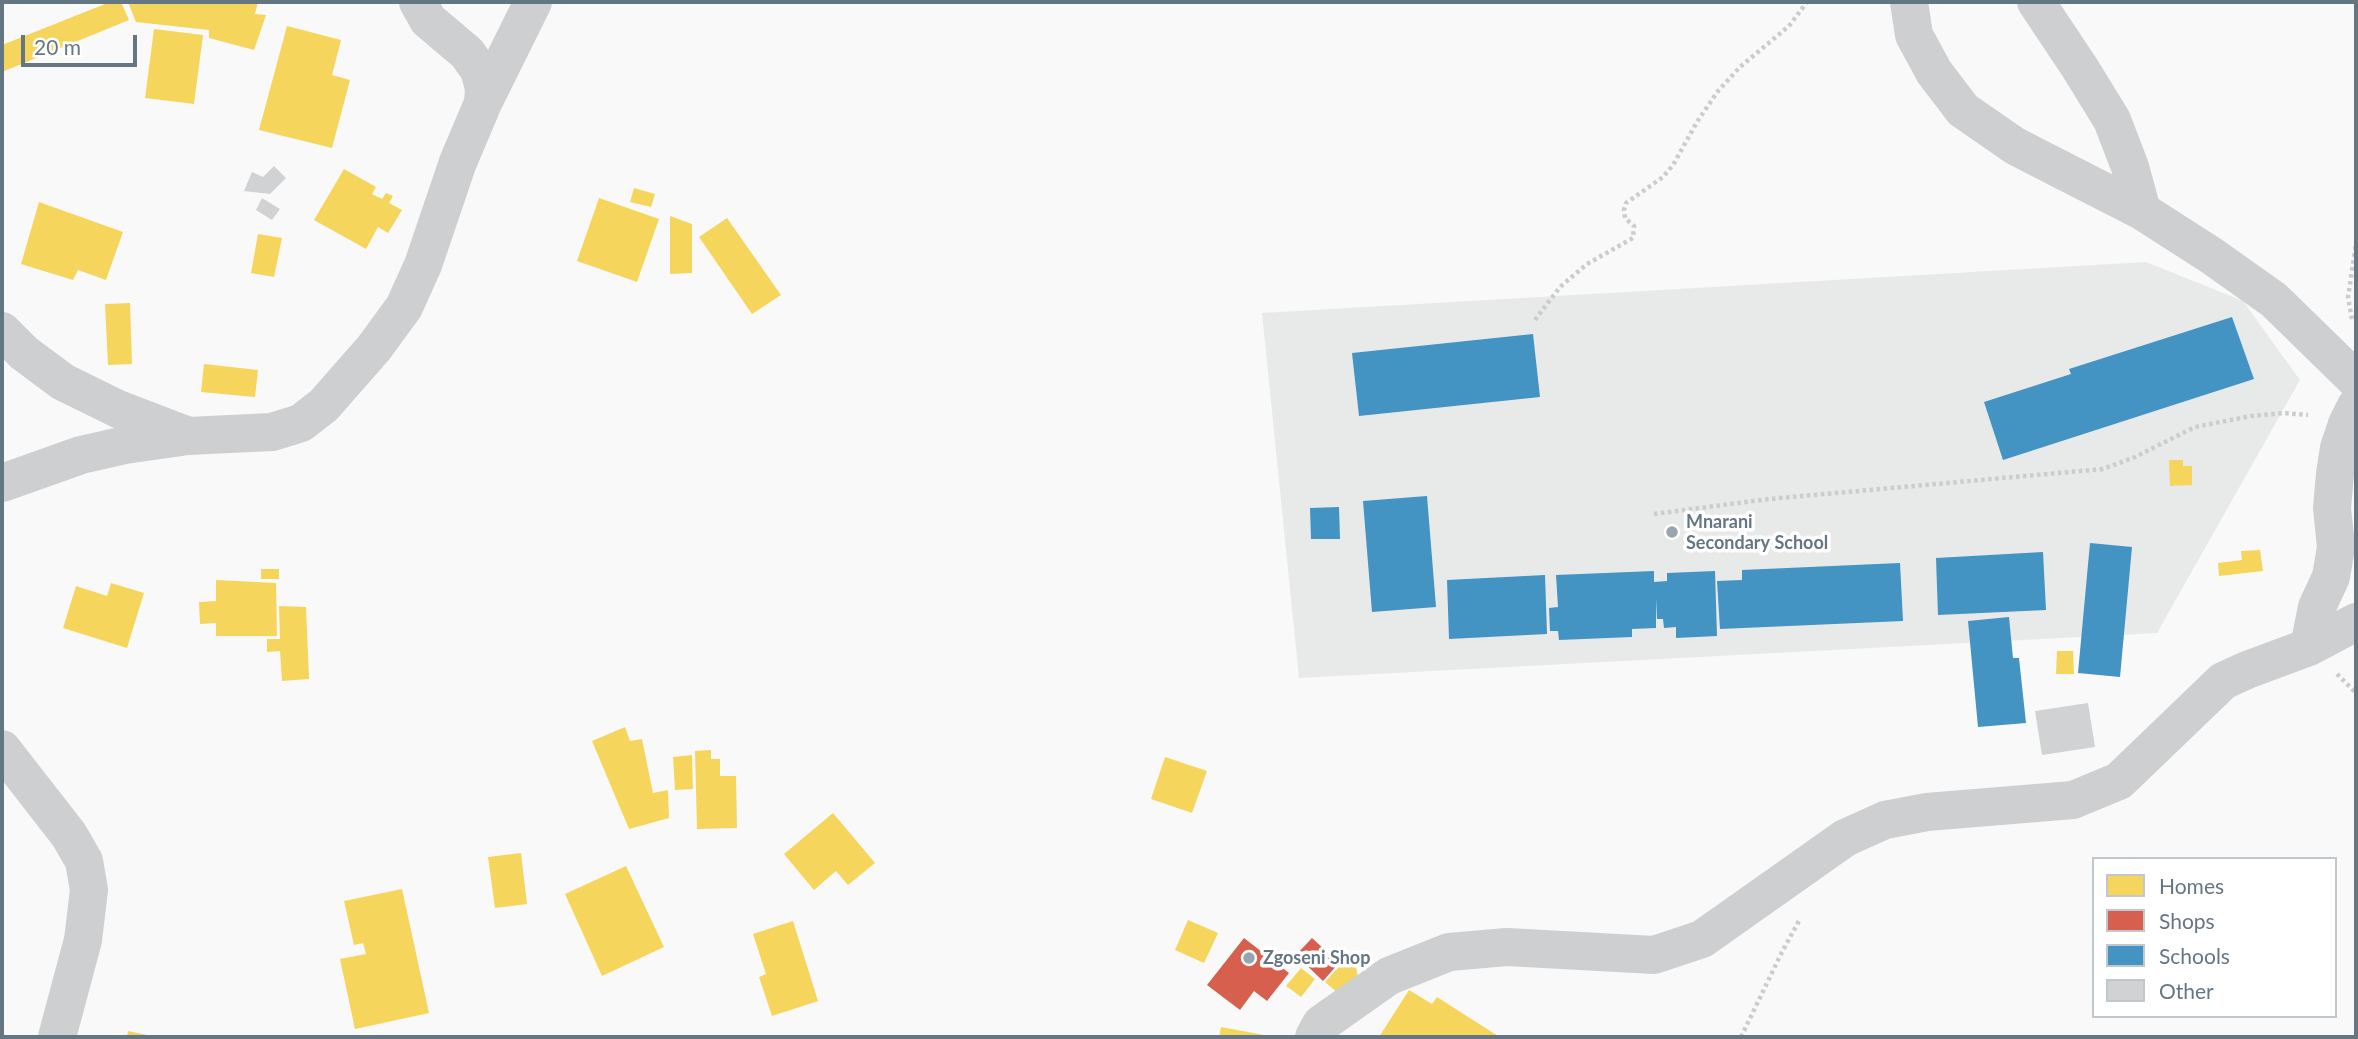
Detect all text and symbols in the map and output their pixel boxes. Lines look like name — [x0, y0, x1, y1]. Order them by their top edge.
scale bar — [24, 21, 140, 65]
text: 20 m — [34, 34, 81, 59]
place label: Mnarani Secondary School — [1686, 511, 1828, 554]
marker: Mnarani Secondary School — [1664, 524, 1680, 540]
legend — [2092, 857, 2337, 1018]
text: Homes — [2159, 873, 2224, 898]
text: Shops — [2159, 908, 2215, 933]
text: Schools — [2159, 943, 2230, 968]
place label: Zgoseni Shop — [1263, 947, 1370, 969]
marker: Zgoseni Shop — [1241, 950, 1257, 966]
text: Other — [2159, 978, 2214, 1003]

